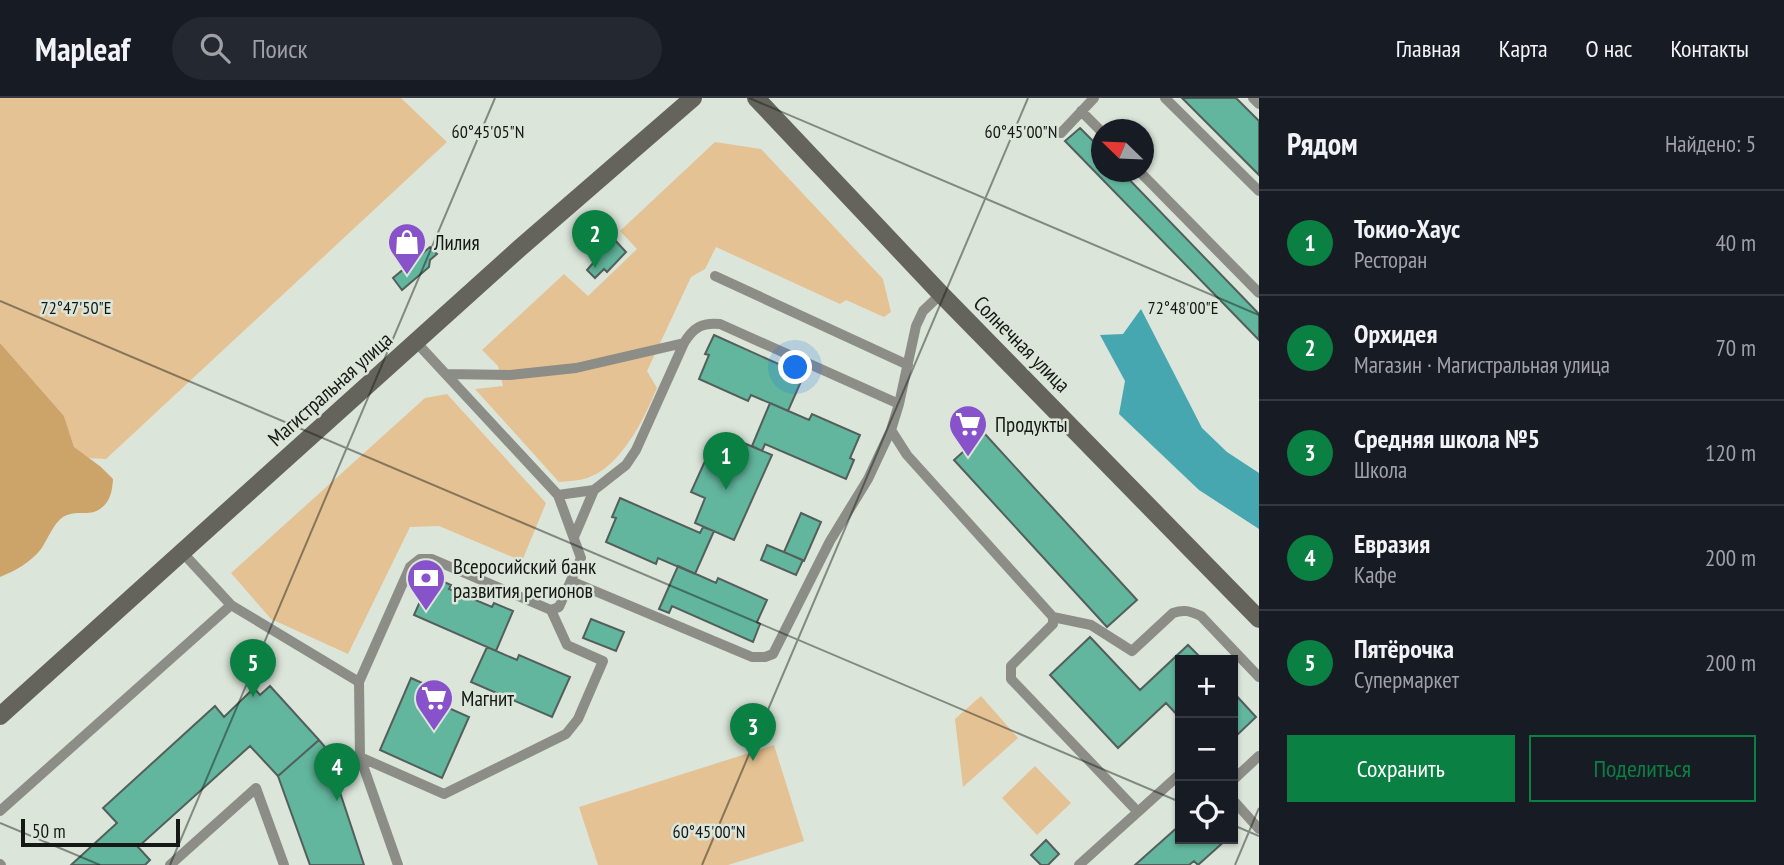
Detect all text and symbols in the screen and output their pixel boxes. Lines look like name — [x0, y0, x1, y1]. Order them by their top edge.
search box — [172, 17, 662, 80]
text: Mapleaf — [35, 27, 130, 70]
icon: search — [196, 29, 234, 67]
text: Поиск — [252, 32, 308, 65]
text: Главная — [1396, 33, 1461, 64]
text: Карта — [1499, 33, 1548, 64]
text: О нас — [1586, 33, 1632, 64]
text: Контакты — [1670, 33, 1749, 64]
north arrow — [1091, 119, 1154, 182]
text: 60°45'05"N — [452, 120, 524, 143]
text: 60°45'00"N — [985, 120, 1057, 143]
text: Рядом — [1287, 124, 1358, 163]
text: Найдено: 5 — [1665, 129, 1756, 158]
pin: 2 — [572, 210, 618, 268]
text: Токио-Хаус — [1354, 212, 1460, 245]
shop icon: Лилия — [386, 221, 428, 276]
text: 1 — [1305, 228, 1316, 257]
text: 40 m — [1715, 228, 1756, 257]
place label: Лилия — [433, 229, 480, 256]
text: Ресторан — [1354, 245, 1427, 274]
street label: Солнечная улица — [968, 290, 1076, 398]
text: 72°47'50"E — [41, 296, 111, 319]
text: 72°48'00"E — [1148, 296, 1218, 319]
text: Орхидея — [1354, 317, 1437, 350]
street label: Магистральная улица — [262, 326, 398, 452]
text: 2 — [1305, 333, 1316, 362]
text: 70 m — [1715, 333, 1756, 362]
your location — [778, 350, 812, 384]
text: Магазин · Магистральная улица — [1354, 350, 1610, 379]
supermarket icon: Продукты — [947, 403, 989, 458]
place label: Продукты — [995, 411, 1068, 438]
text: Средняя школа №5 — [1354, 422, 1540, 455]
pin: 1 — [703, 432, 749, 490]
text: 3 — [1305, 438, 1316, 467]
text: 120 m — [1705, 438, 1756, 467]
text: Школа — [1354, 455, 1407, 484]
text: Евразия — [1354, 527, 1430, 560]
text: 4 — [1305, 543, 1316, 572]
text: 200 m — [1705, 543, 1756, 572]
place label: Всеросийский банк развития регионов — [453, 553, 596, 604]
bank icon: Всеросийский банк развития регионов — [405, 557, 447, 612]
text: Кафе — [1354, 560, 1397, 589]
text: Пятёрочка — [1354, 632, 1454, 665]
pin: 5 — [230, 639, 276, 697]
text: 5 — [1305, 648, 1316, 677]
text: 200 m — [1705, 648, 1756, 677]
map controls — [1175, 655, 1238, 844]
button: + — [1175, 655, 1238, 718]
text: Супермаркет — [1354, 665, 1459, 694]
supermarket icon: Магнит — [413, 677, 455, 732]
place label: Магнит — [461, 685, 514, 712]
pin: 3 — [730, 703, 776, 761]
button: − — [1175, 718, 1238, 781]
button: Сохранить — [1287, 735, 1515, 802]
button: Поделиться — [1529, 735, 1756, 802]
pin: 4 — [314, 743, 360, 801]
button: locate — [1175, 781, 1238, 844]
scale bar — [21, 816, 180, 848]
text: 50 m — [32, 819, 66, 843]
text: 60°45'00"N — [673, 820, 745, 843]

